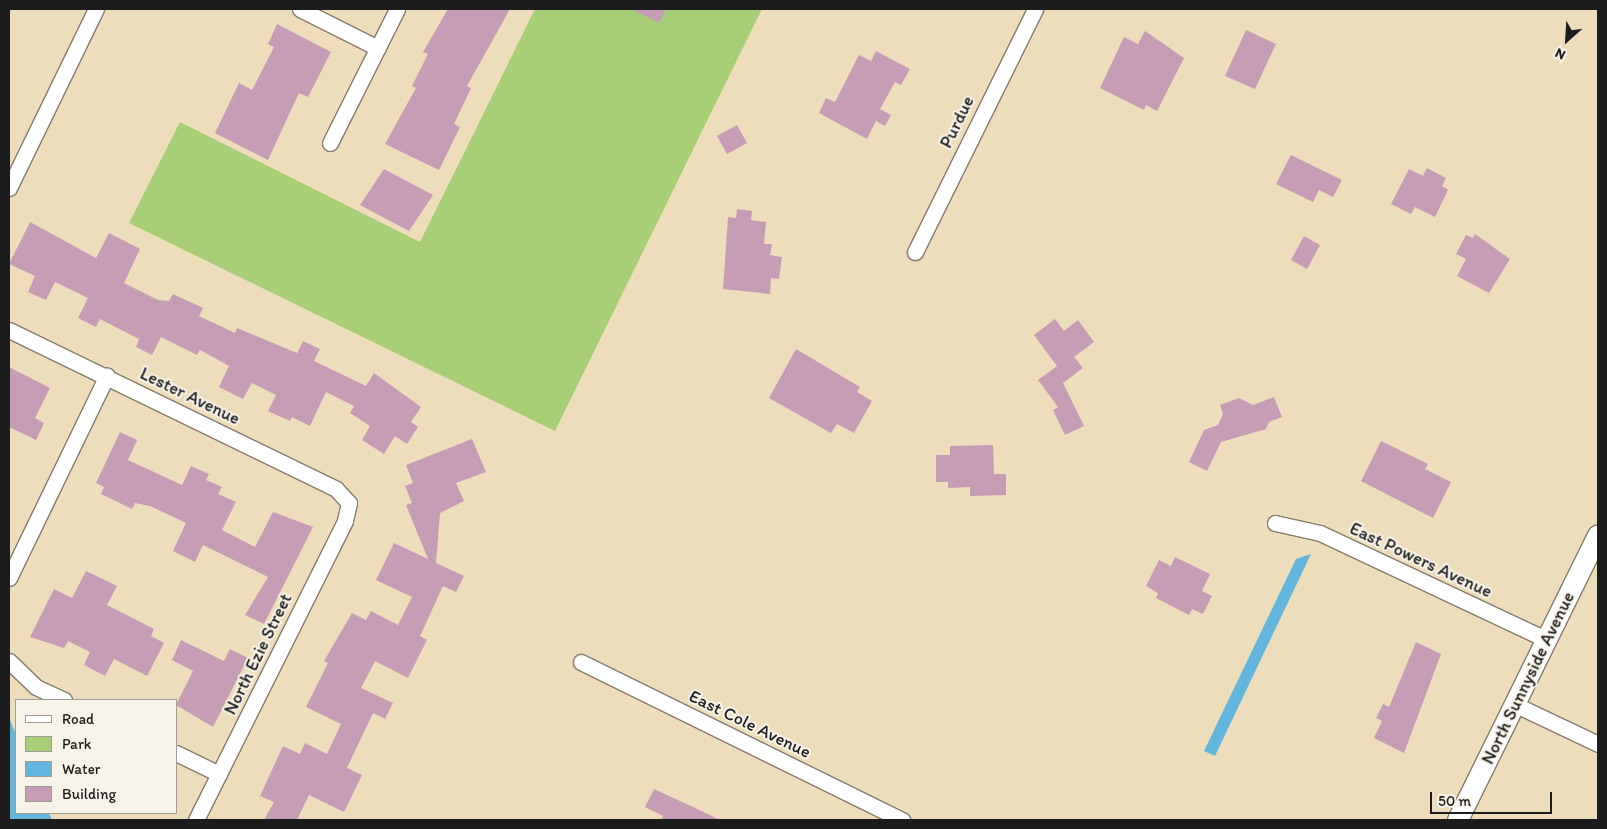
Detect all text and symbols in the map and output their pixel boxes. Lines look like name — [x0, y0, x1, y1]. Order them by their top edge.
north arrow — [1542, 15, 1592, 65]
text: N — [1552, 44, 1568, 64]
street label: Purdue — [935, 92, 979, 152]
street label: Lester Avenue — [137, 363, 243, 429]
street label: East Powers Avenue — [1347, 518, 1495, 602]
street label: North Sunnyside Avenue — [1477, 589, 1579, 767]
street label: North Ezie Street — [219, 590, 297, 718]
street label: East Cole Avenue — [686, 685, 814, 763]
legend — [15, 699, 178, 814]
text: Road — [62, 710, 94, 728]
text: Park — [62, 735, 92, 753]
text: Water — [62, 760, 100, 778]
scale bar — [1432, 782, 1554, 814]
text: Building — [62, 785, 116, 803]
text: 50 m — [1438, 792, 1471, 810]

